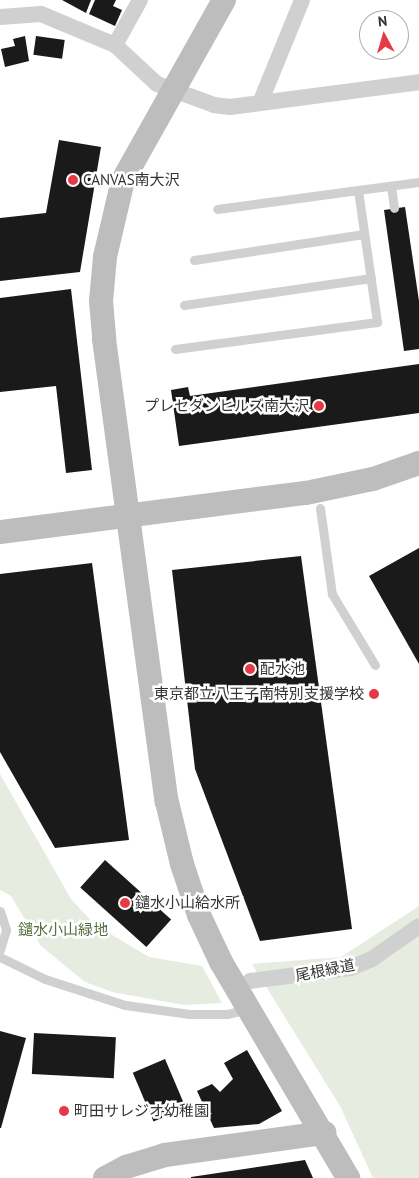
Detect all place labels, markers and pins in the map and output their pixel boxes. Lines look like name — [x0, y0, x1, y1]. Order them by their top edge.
place label: CANVAS南大沢 — [83, 171, 180, 189]
marker: CANVAS南大沢 — [67, 174, 79, 186]
place label: プレセダンヒルズ南大沢 — [144, 397, 309, 415]
marker: プレセダンヒルズ南大沢 — [313, 400, 325, 412]
place label: 配水池 — [260, 660, 305, 678]
marker: 配水池 — [244, 663, 256, 675]
place label: 東京都立八王子南特別支援学校 — [154, 685, 364, 703]
marker: 東京都立八王子南特別支援学校 — [368, 688, 380, 700]
place label: 鑓水小山給水所 — [135, 894, 240, 912]
marker: 鑓水小山給水所 — [119, 897, 131, 909]
place label: 町田サレジオ幼稚園 — [74, 1102, 209, 1120]
marker: 町田サレジオ幼稚園 — [58, 1105, 70, 1117]

